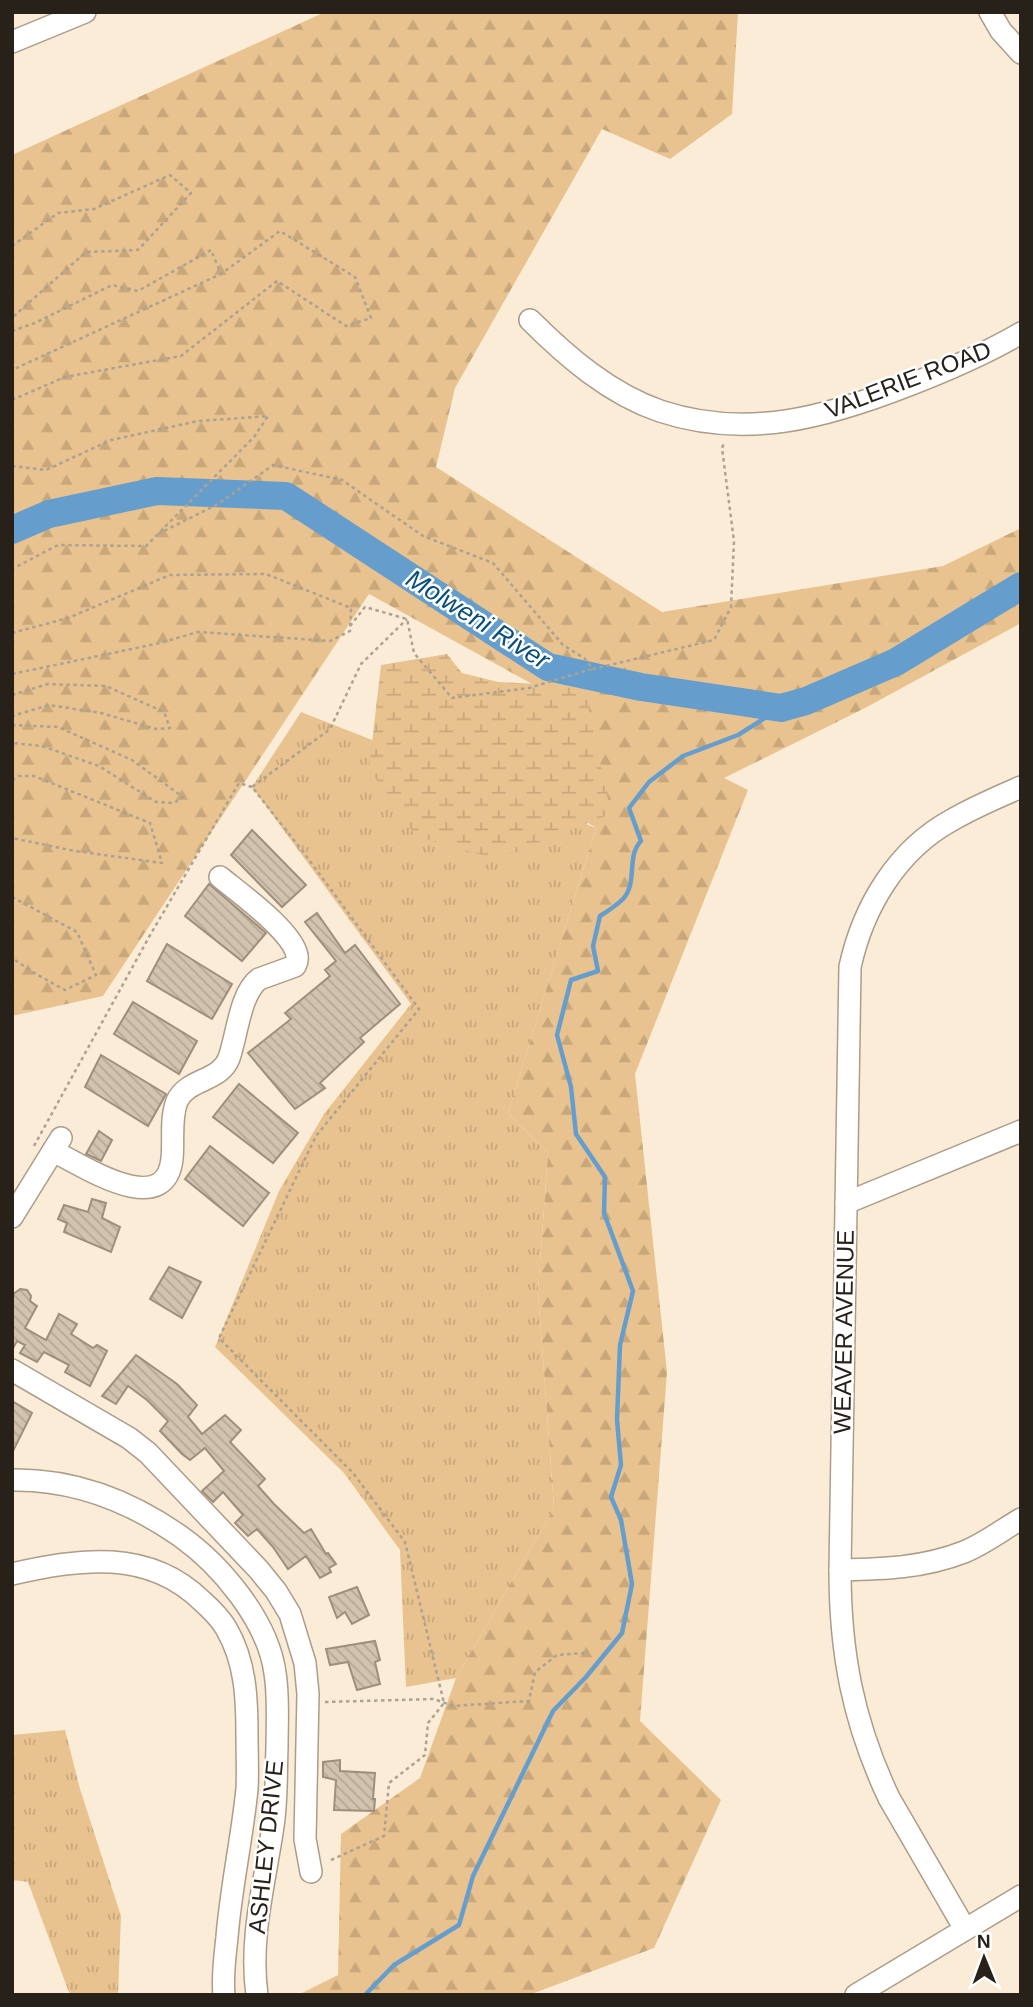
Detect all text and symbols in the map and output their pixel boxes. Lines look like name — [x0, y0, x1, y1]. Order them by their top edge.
street label: VALERIE ROAD — [821, 335, 995, 424]
water label: Molweni River — [401, 563, 556, 676]
street label: WEAVER AVENUE — [828, 1230, 859, 1434]
street label: ASHLEY DRIVE — [243, 1759, 288, 1935]
north arrow — [949, 1923, 1019, 1993]
text: N — [977, 1931, 991, 1952]

